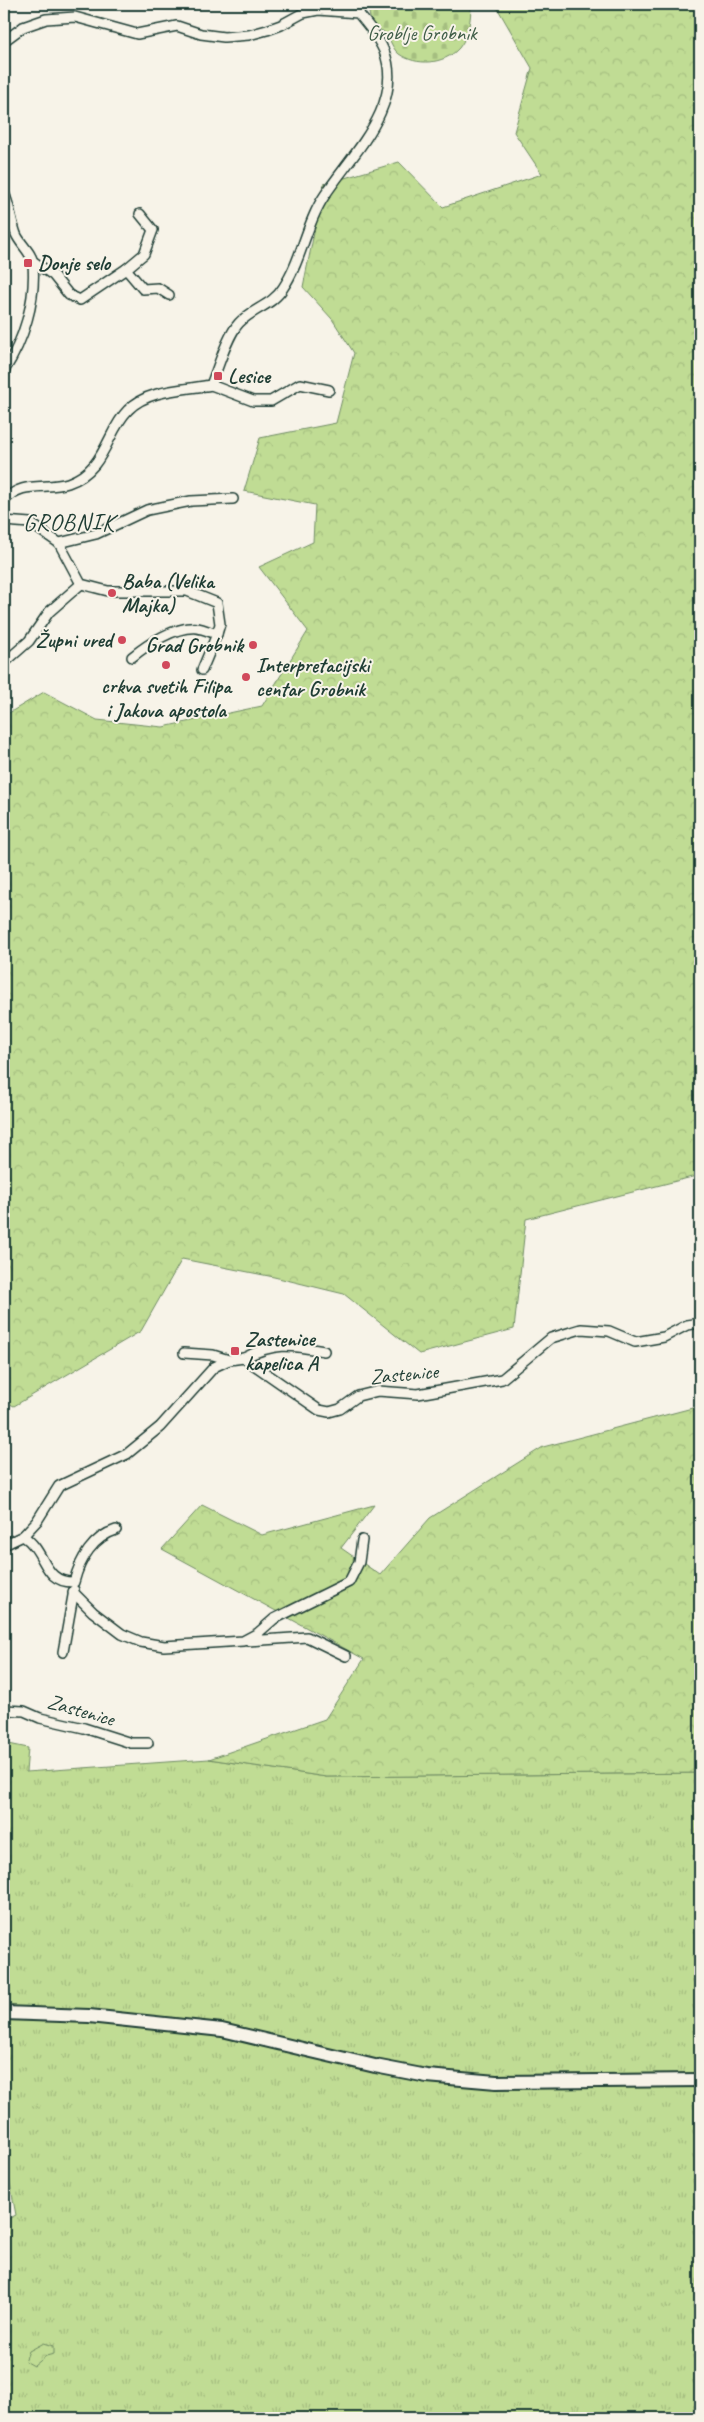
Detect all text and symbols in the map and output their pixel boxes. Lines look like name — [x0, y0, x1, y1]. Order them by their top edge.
park label: Groblje Grobnik — [367, 20, 478, 46]
place label: Donje selo — [38, 250, 111, 276]
marker: Donje selo — [22, 257, 34, 269]
place label: Lesice — [228, 363, 272, 389]
marker: Lesice — [212, 370, 224, 382]
district label: GROBNIK — [23, 507, 119, 537]
place label: Baba (Velika Majka) — [122, 568, 216, 618]
marker: Baba (Velika Majka) — [106, 587, 118, 599]
place label: Župni ured — [36, 627, 116, 653]
place label: Grad Grobnik — [146, 632, 245, 658]
marker: Župni ured — [116, 634, 128, 646]
marker: Grad Grobnik — [247, 639, 259, 651]
place label: Interpretacijski centar Grobnik — [256, 652, 372, 702]
marker: crkva svetih Filipa i Jakova apostola — [160, 659, 172, 671]
marker: Interpretacijski centar Grobnik — [240, 671, 252, 683]
place label: crkva svetih Filipa i Jakova apostola — [101, 673, 233, 723]
place label: Zastenice kapelica A — [245, 1326, 319, 1376]
marker: Zastenice kapelica A — [229, 1345, 241, 1357]
street label: Zastenice — [369, 1358, 441, 1390]
street label: Zastenice — [45, 1688, 119, 1733]

